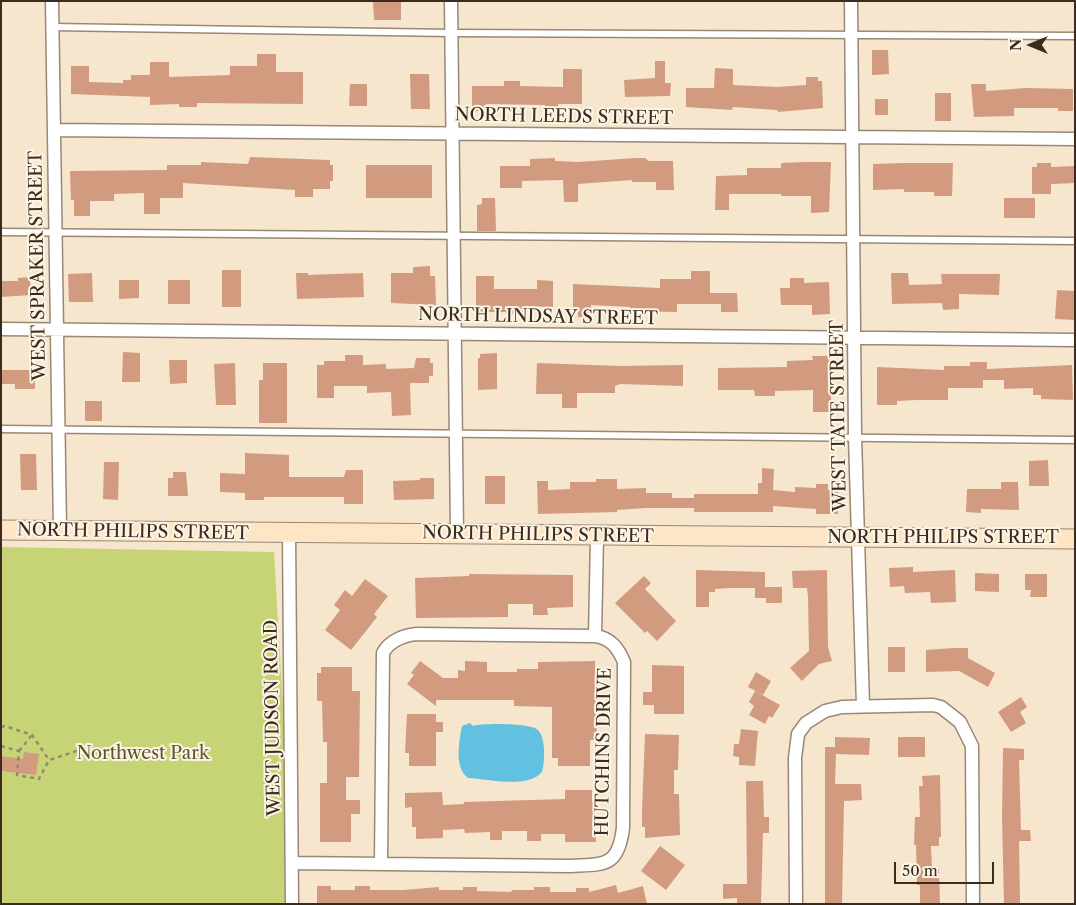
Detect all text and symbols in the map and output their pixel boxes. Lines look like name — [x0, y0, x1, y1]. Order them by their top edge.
north arrow — [1006, 20, 1056, 70]
text: N — [1007, 39, 1025, 51]
street label: NORTH LEEDS STREET — [455, 104, 673, 130]
street label: WEST SPRAKER STREET — [25, 151, 51, 381]
street label: NORTH LINDSAY STREET — [418, 304, 658, 330]
street label: WEST TATE STREET — [827, 320, 851, 512]
street label: NORTH PHILIPS STREET — [17, 519, 249, 545]
street label: NORTH PHILIPS STREET — [422, 522, 654, 548]
street label: NORTH PHILIPS STREET — [827, 527, 1059, 549]
street label: WEST JUDSON ROAD — [260, 619, 286, 817]
street label: HUTCHINS DRIVE — [592, 667, 616, 837]
park label: Northwest Park — [77, 743, 209, 765]
scale bar — [896, 852, 996, 884]
text: 50 m — [902, 861, 938, 880]

